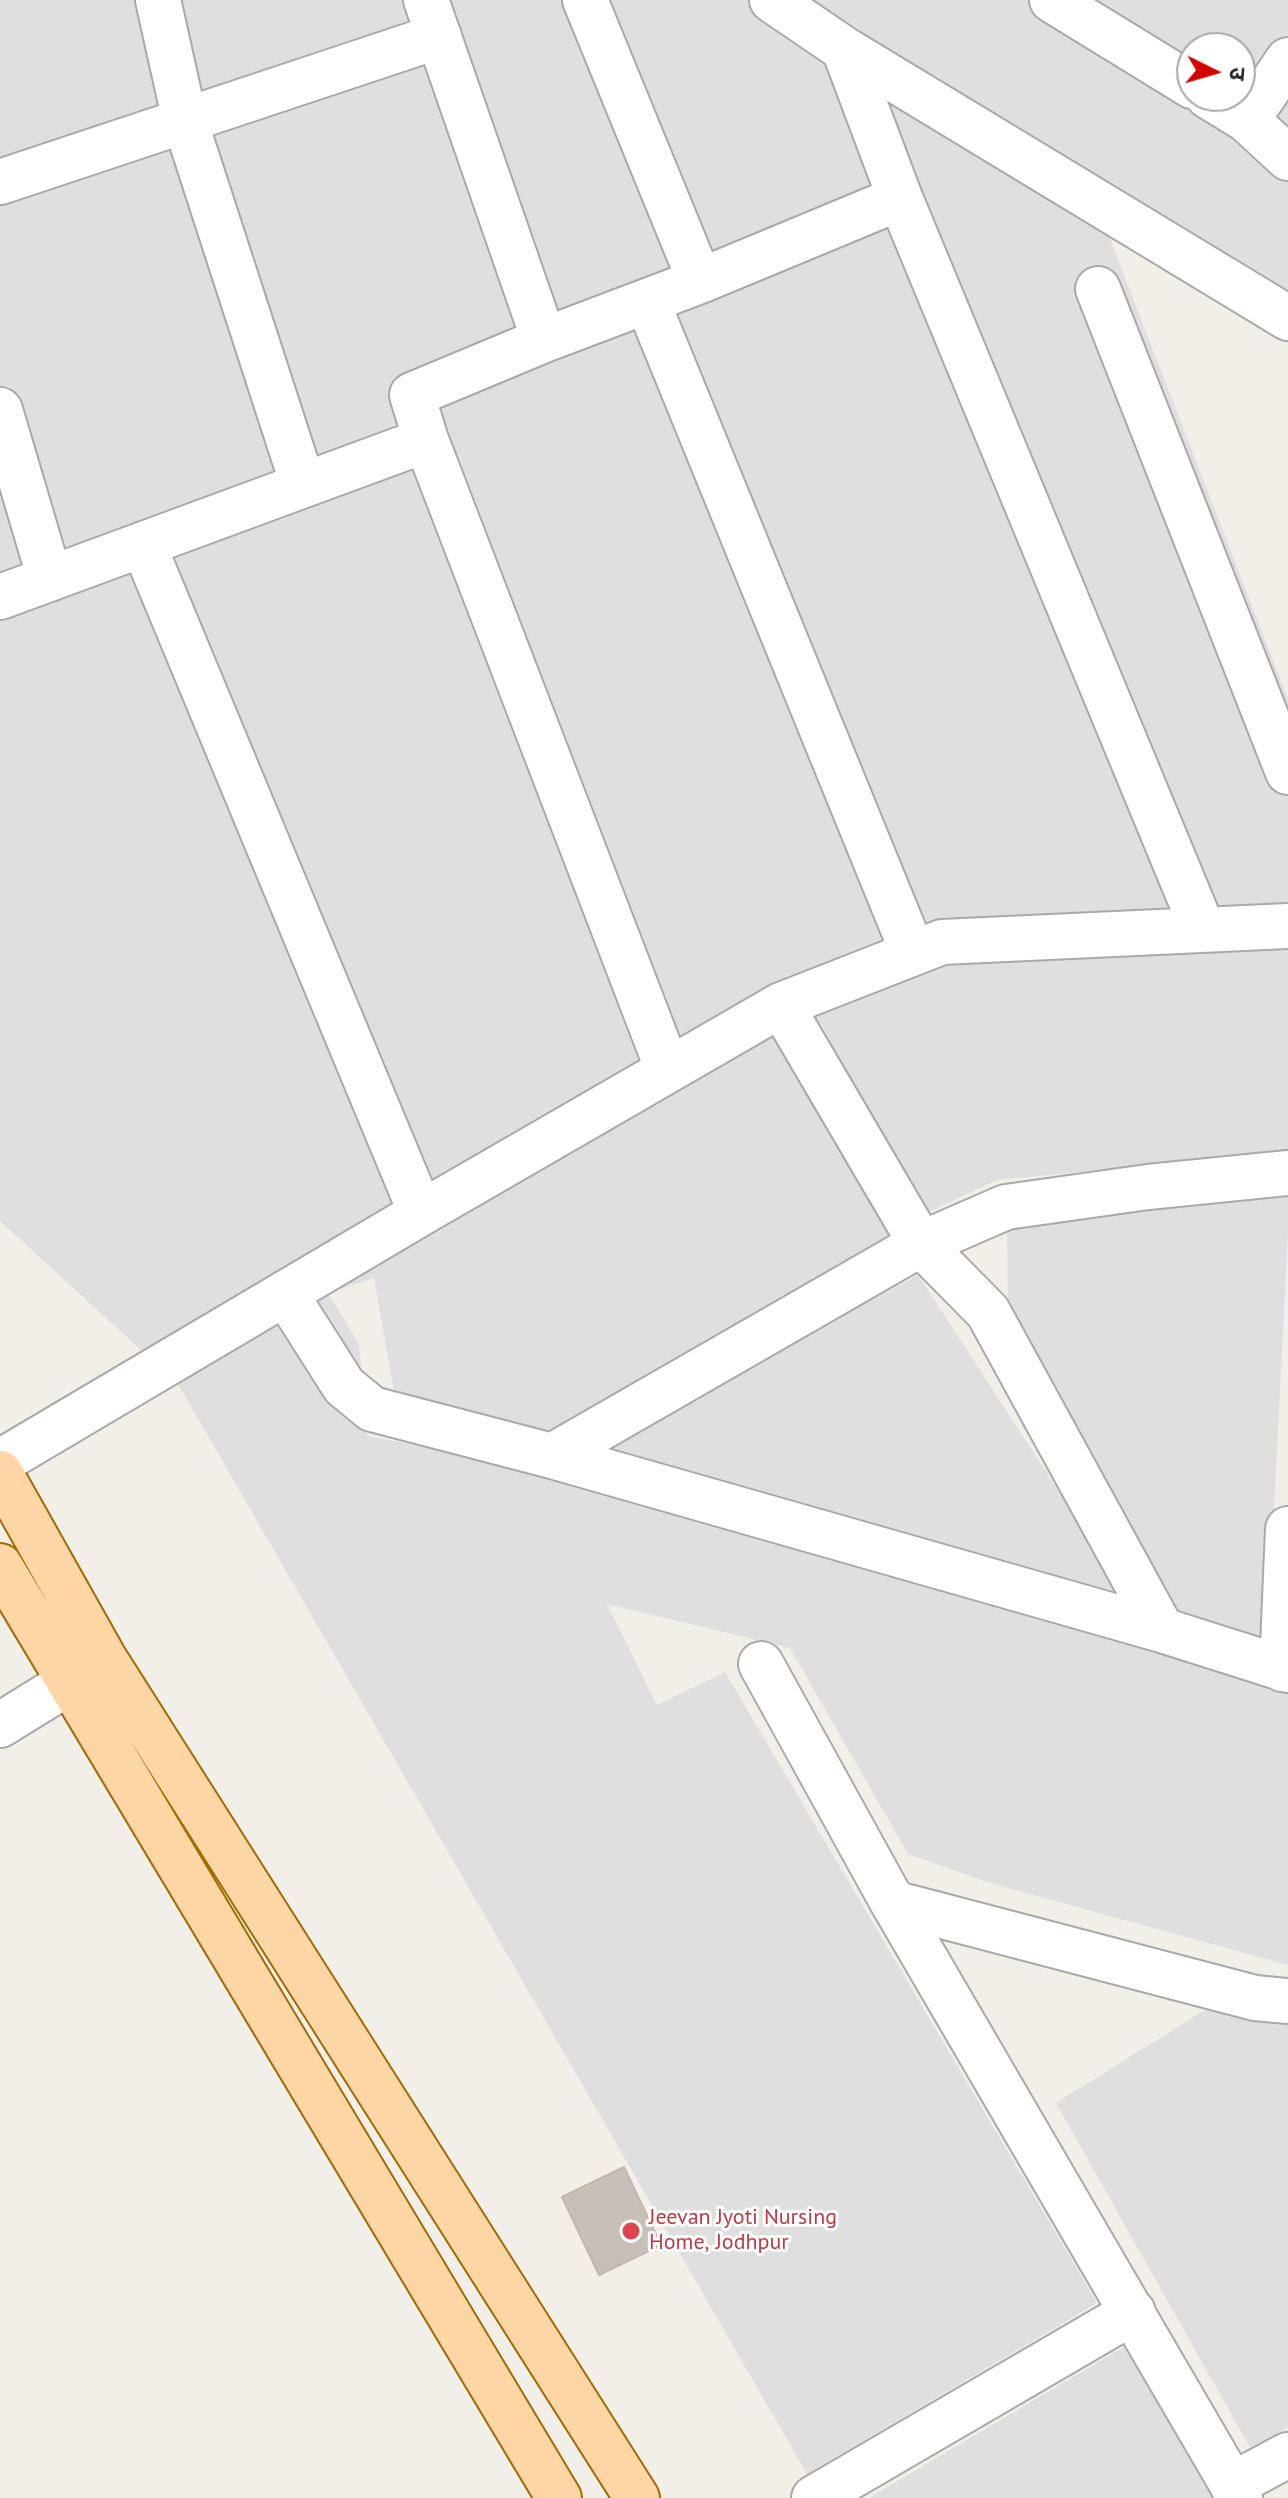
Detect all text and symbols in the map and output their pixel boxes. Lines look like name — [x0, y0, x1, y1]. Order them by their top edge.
north arrow — [1176, 32, 1256, 112]
text: उ — [1223, 66, 1252, 82]
place label: Jeevan Jyoti Nursing Home, Jodhpur — [649, 2205, 837, 2256]
marker: Jeevan Jyoti Nursing Home, Jodhpur — [620, 2220, 642, 2242]

